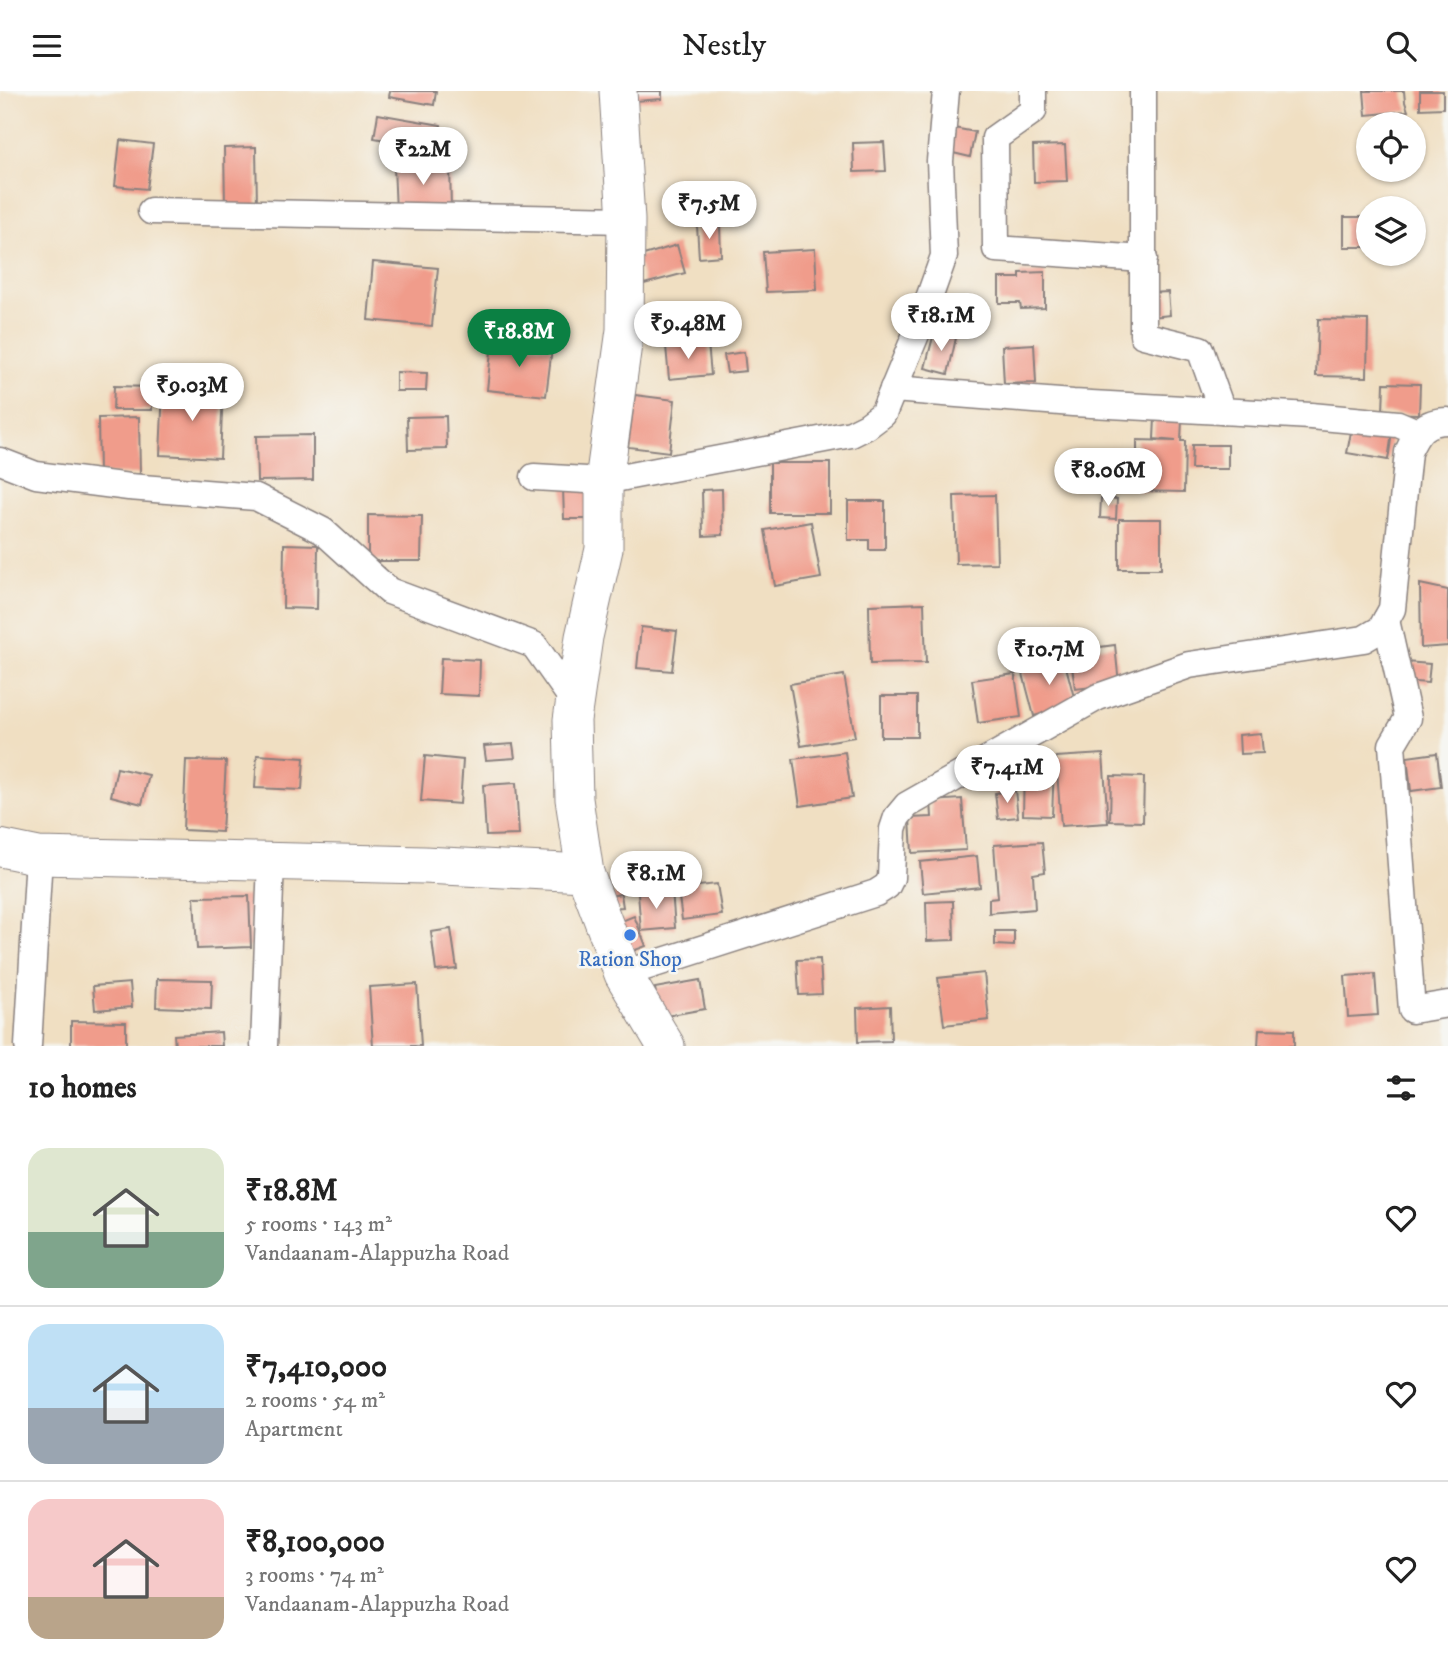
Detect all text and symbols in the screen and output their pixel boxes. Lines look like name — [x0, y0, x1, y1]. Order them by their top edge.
text: Nestly — [682, 26, 766, 66]
icon: menu — [28, 27, 66, 65]
icon: search — [1382, 27, 1420, 65]
map controls — [1356, 112, 1426, 266]
button: locate — [1356, 112, 1426, 182]
pin: ₹22M — [382, 127, 464, 187]
text: ₹22M — [395, 135, 451, 164]
pin: ₹7.5M — [660, 181, 758, 241]
text: ₹7.5M — [678, 189, 740, 218]
button: layers — [1356, 196, 1426, 266]
pin: ₹18.1M — [884, 293, 998, 353]
pin: ₹9.48M — [631, 301, 745, 361]
text: ₹18.1M — [907, 301, 975, 330]
pin: ₹18.8M — [462, 309, 576, 369]
text: ₹9.48M — [650, 309, 726, 338]
text: ₹18.8M — [483, 317, 555, 346]
pin: ₹9.03M — [135, 363, 249, 423]
text: ₹9.03M — [156, 371, 228, 400]
pin: ₹8.06M — [1051, 449, 1165, 508]
text: ₹8.06M — [1070, 456, 1146, 485]
pin: ₹10.7M — [992, 627, 1106, 687]
text: ₹10.7M — [1013, 635, 1085, 664]
pin: ₹7.41M — [950, 745, 1064, 805]
text: ₹7.41M — [970, 753, 1044, 782]
pin: ₹8.1M — [607, 851, 705, 911]
text: ₹8.1M — [626, 859, 686, 888]
marker: Ration Shop — [622, 927, 638, 943]
place label: Ration Shop — [578, 947, 682, 973]
icon: filters — [1382, 1069, 1420, 1107]
text: 10 homes — [28, 1070, 137, 1107]
text: ₹18.8M — [245, 1173, 338, 1210]
icon: home — [84, 1176, 168, 1260]
icon: heart — [1382, 1199, 1420, 1237]
text: 5 rooms · 143 m² — [245, 1210, 392, 1239]
text: Vandaanam-Alappuzha Road — [245, 1239, 509, 1268]
text: ₹7,410,000 — [245, 1349, 387, 1386]
icon: home — [84, 1352, 168, 1436]
icon: heart — [1382, 1375, 1420, 1413]
text: 2 rooms · 54 m² — [245, 1386, 385, 1415]
text: Apartment — [245, 1415, 343, 1444]
text: ₹8,100,000 — [245, 1524, 385, 1561]
icon: home — [84, 1527, 168, 1611]
icon: heart — [1382, 1550, 1420, 1588]
text: 3 rooms · 74 m² — [245, 1561, 384, 1590]
text: Vandaanam-Alappuzha Road — [245, 1590, 509, 1619]

